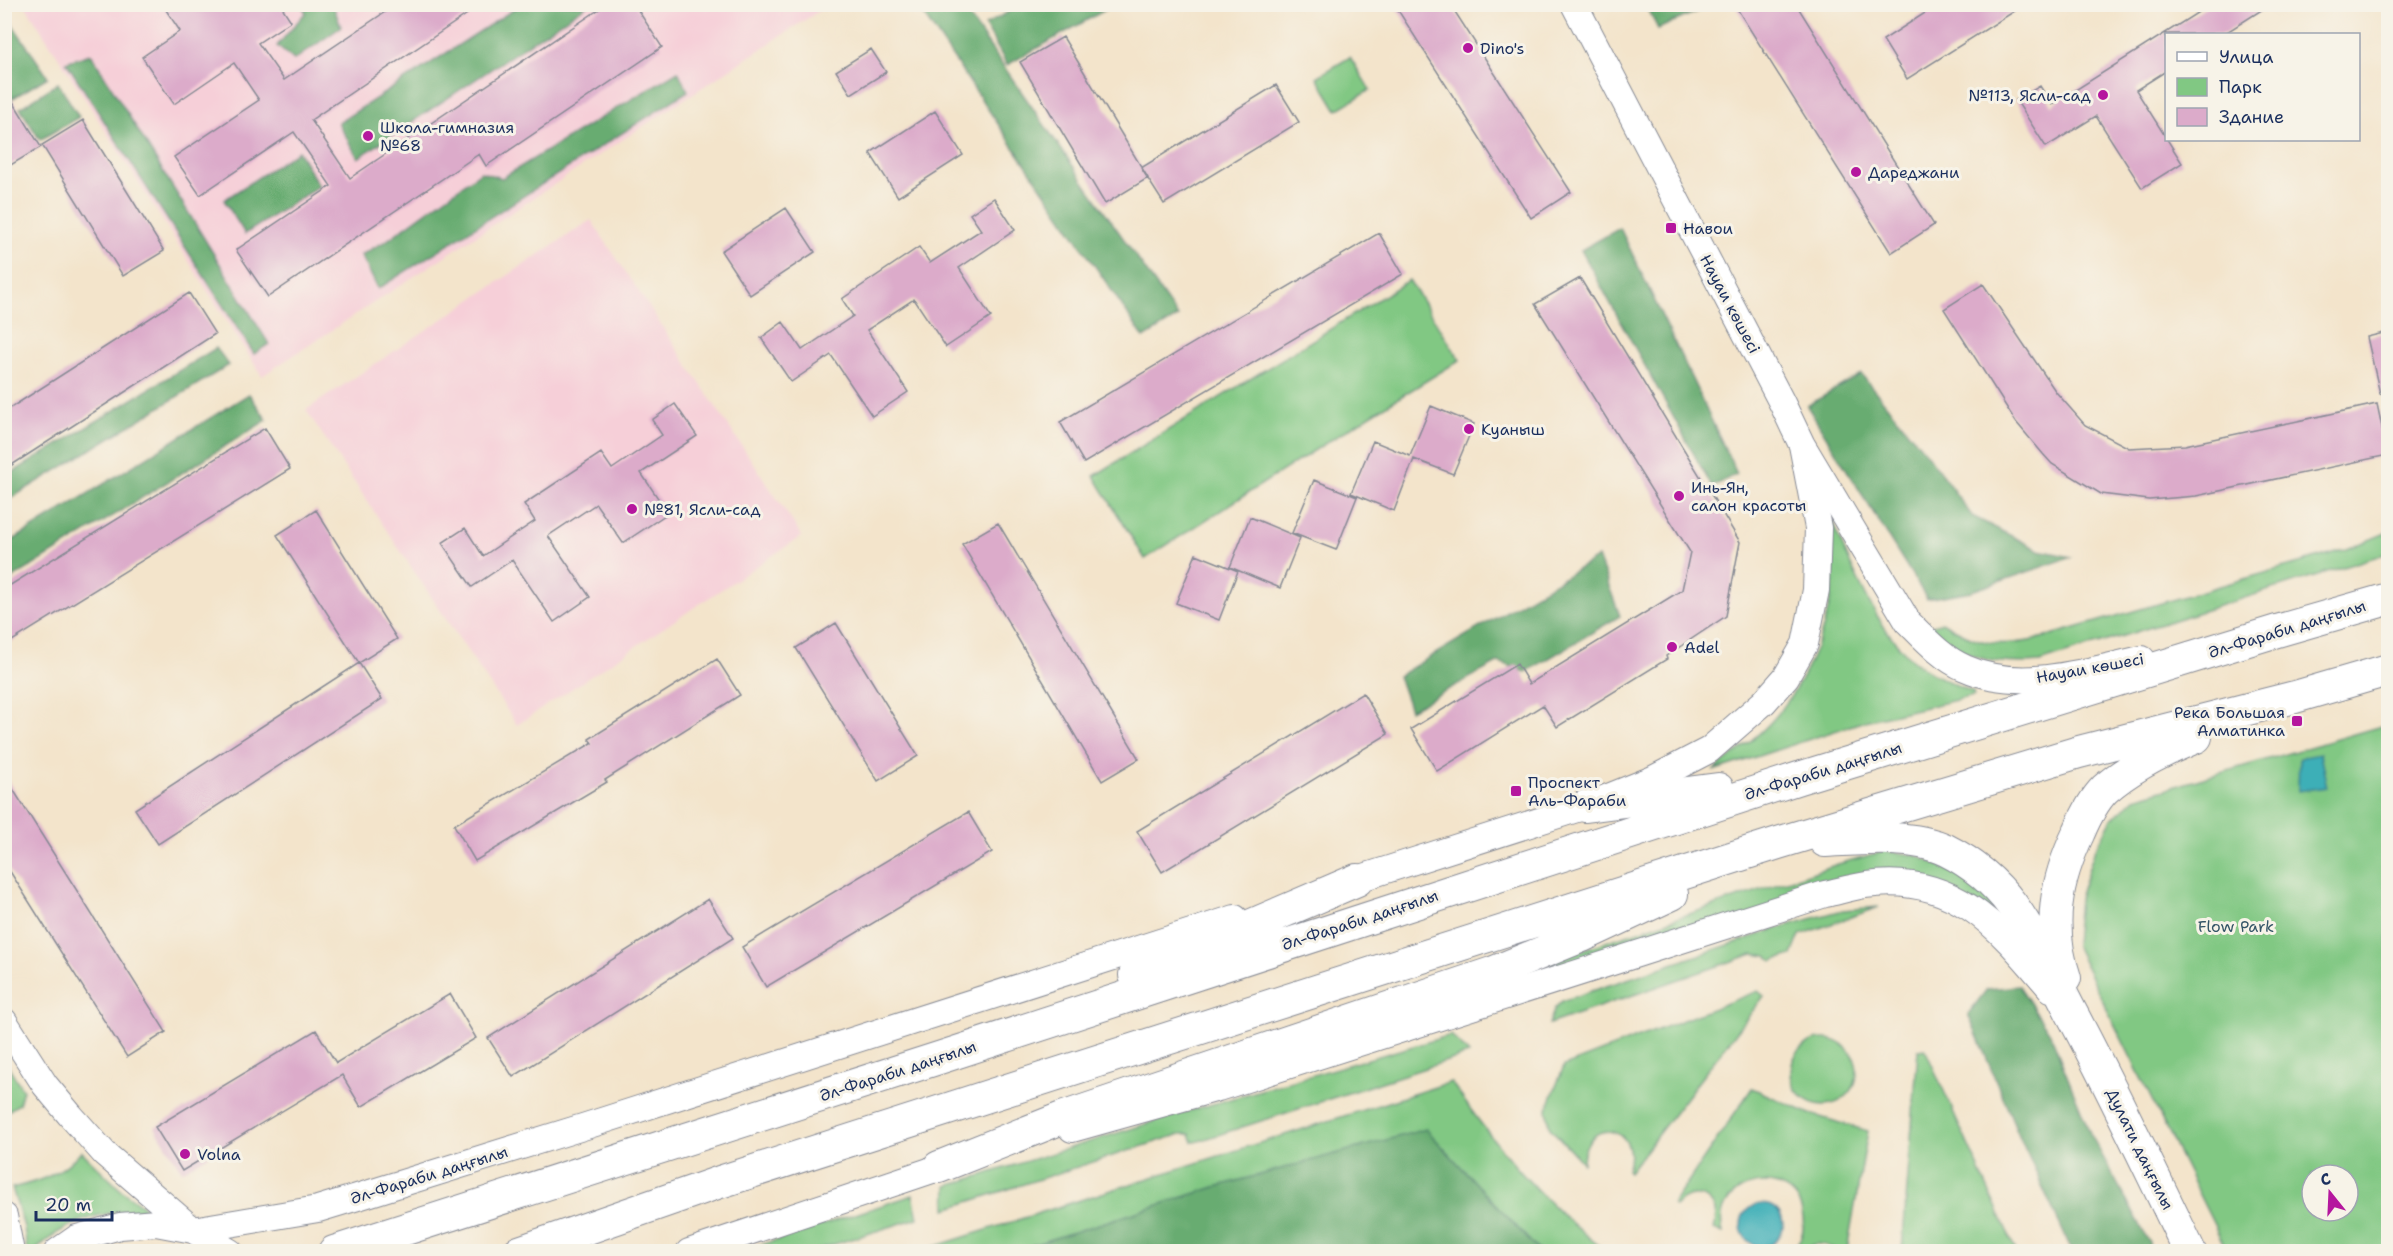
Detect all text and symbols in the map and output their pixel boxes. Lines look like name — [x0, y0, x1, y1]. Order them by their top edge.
legend — [2165, 33, 2360, 141]
place label: Dino's — [1480, 38, 1525, 59]
marker: Dino's — [1461, 41, 1475, 55]
text: Улица — [2219, 45, 2273, 69]
text: Парк — [2219, 75, 2262, 99]
place label: №113, Ясли-сад — [1968, 85, 2091, 106]
marker: №113, Ясли-сад — [2096, 88, 2110, 102]
text: Здание — [2219, 105, 2284, 129]
place label: Школа-гимназия №68 — [380, 117, 514, 156]
marker: Школа-гимназия №68 — [361, 129, 375, 143]
place label: Дареджани — [1868, 162, 1959, 183]
marker: Дареджани — [1849, 165, 1863, 179]
place label: Навои — [1683, 218, 1733, 239]
marker: Навои — [1664, 221, 1678, 235]
street label: Науаи көшесі — [1695, 251, 1765, 357]
place label: Куаныш — [1481, 419, 1545, 440]
marker: Куаныш — [1462, 422, 1476, 436]
place label: Инь-Ян, салон красоты — [1691, 477, 1806, 516]
marker: Инь-Ян, салон красоты — [1672, 489, 1686, 503]
place label: №81, Ясли-сад — [644, 499, 761, 520]
marker: №81, Ясли-сад — [625, 502, 639, 516]
street label: Әл-Фараби даңғылы — [2206, 595, 2368, 663]
place label: Adel — [1684, 637, 1720, 658]
marker: Adel — [1665, 640, 1679, 654]
street label: Науаи көшесі — [2034, 648, 2146, 688]
place label: Река Большая Алматинка — [2174, 702, 2285, 741]
marker: Река Большая Алматинка — [2290, 714, 2304, 728]
street label: Әл-Фараби даңғылы — [1742, 737, 1904, 805]
place label: Проспект Аль-Фараби — [1528, 772, 1626, 811]
marker: Проспект Аль-Фараби — [1509, 784, 1523, 798]
street label: Әл-Фараби даңғылы — [1279, 885, 1441, 955]
park label: Flow Park — [2198, 916, 2274, 937]
street label: Әл-Фараби даңғылы — [817, 1036, 979, 1106]
street label: Дулати даңғылы — [2101, 1085, 2179, 1213]
street label: Әл-Фараби даңғылы — [348, 1141, 510, 1209]
place label: Volna — [197, 1144, 241, 1165]
marker: Volna — [178, 1147, 192, 1161]
north arrow — [2300, 1163, 2360, 1223]
text: С — [2318, 1168, 2334, 1191]
scale bar — [36, 1184, 112, 1222]
text: 20 m — [45, 1193, 91, 1217]

